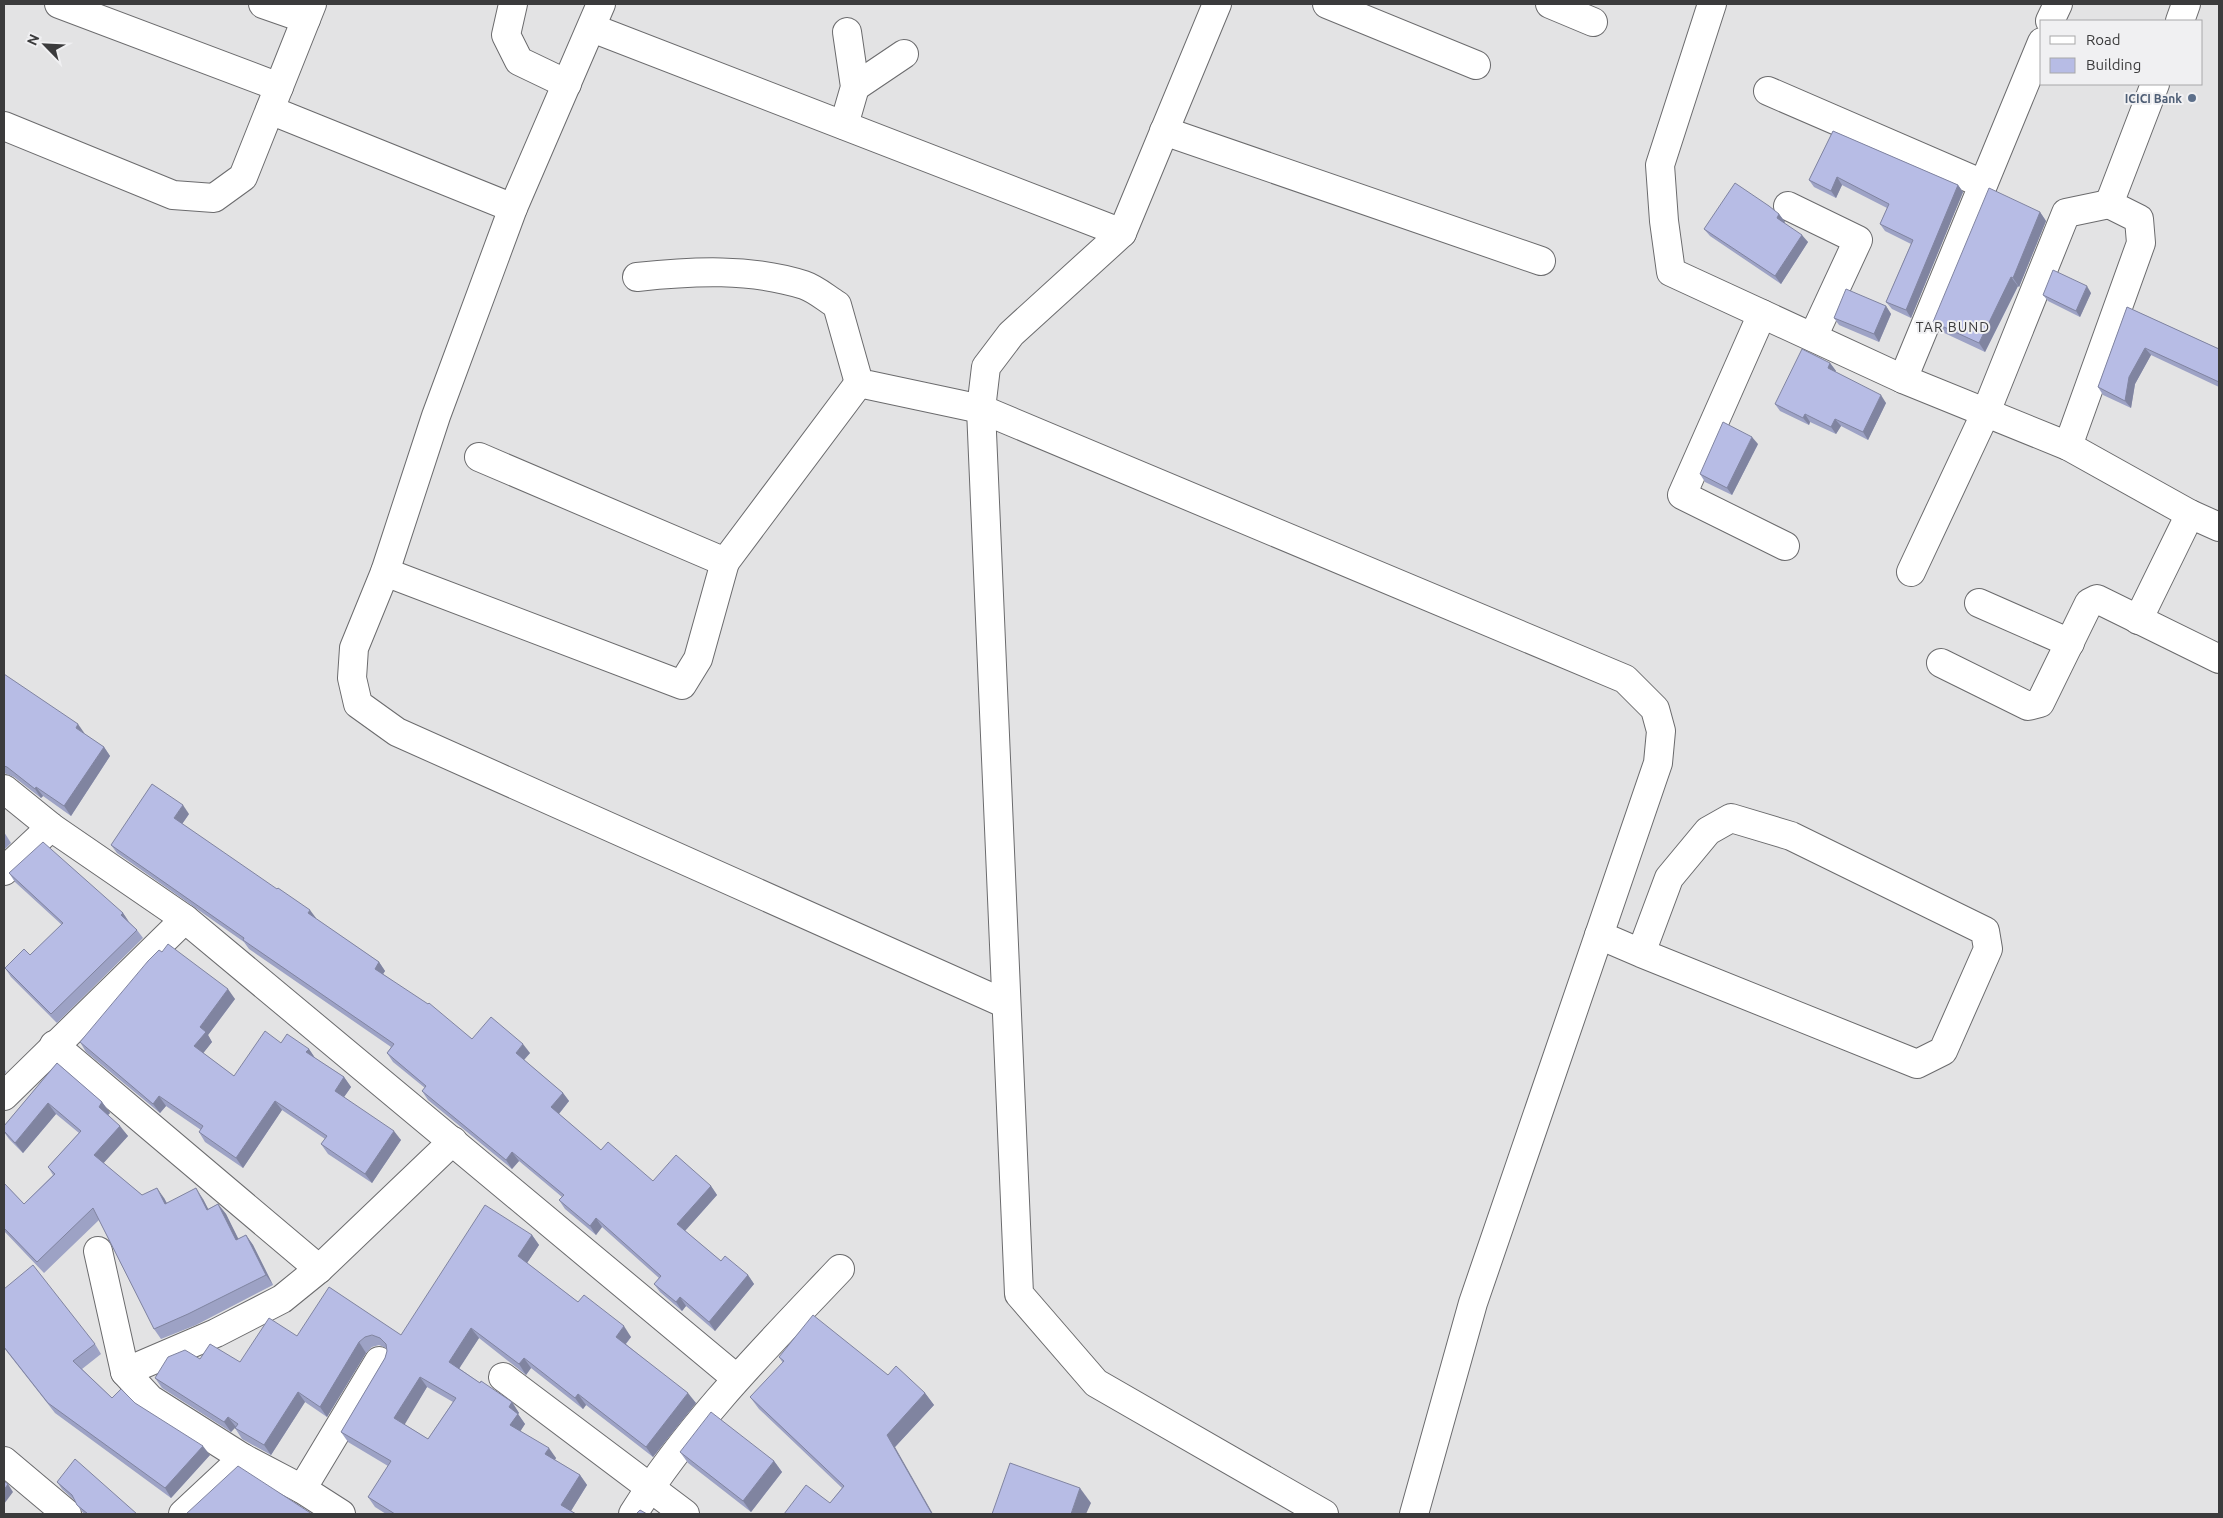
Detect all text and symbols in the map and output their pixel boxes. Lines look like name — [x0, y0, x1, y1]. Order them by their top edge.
north arrow — [20, 20, 70, 70]
legend — [2040, 20, 2203, 85]
text: Road — [2086, 31, 2121, 48]
text: N — [24, 32, 43, 48]
text: Building — [2086, 56, 2141, 73]
place label: ICICI Bank — [2125, 92, 2182, 105]
marker: ICICI Bank — [2186, 92, 2198, 104]
district label: TAR BUND — [1916, 319, 1990, 335]

